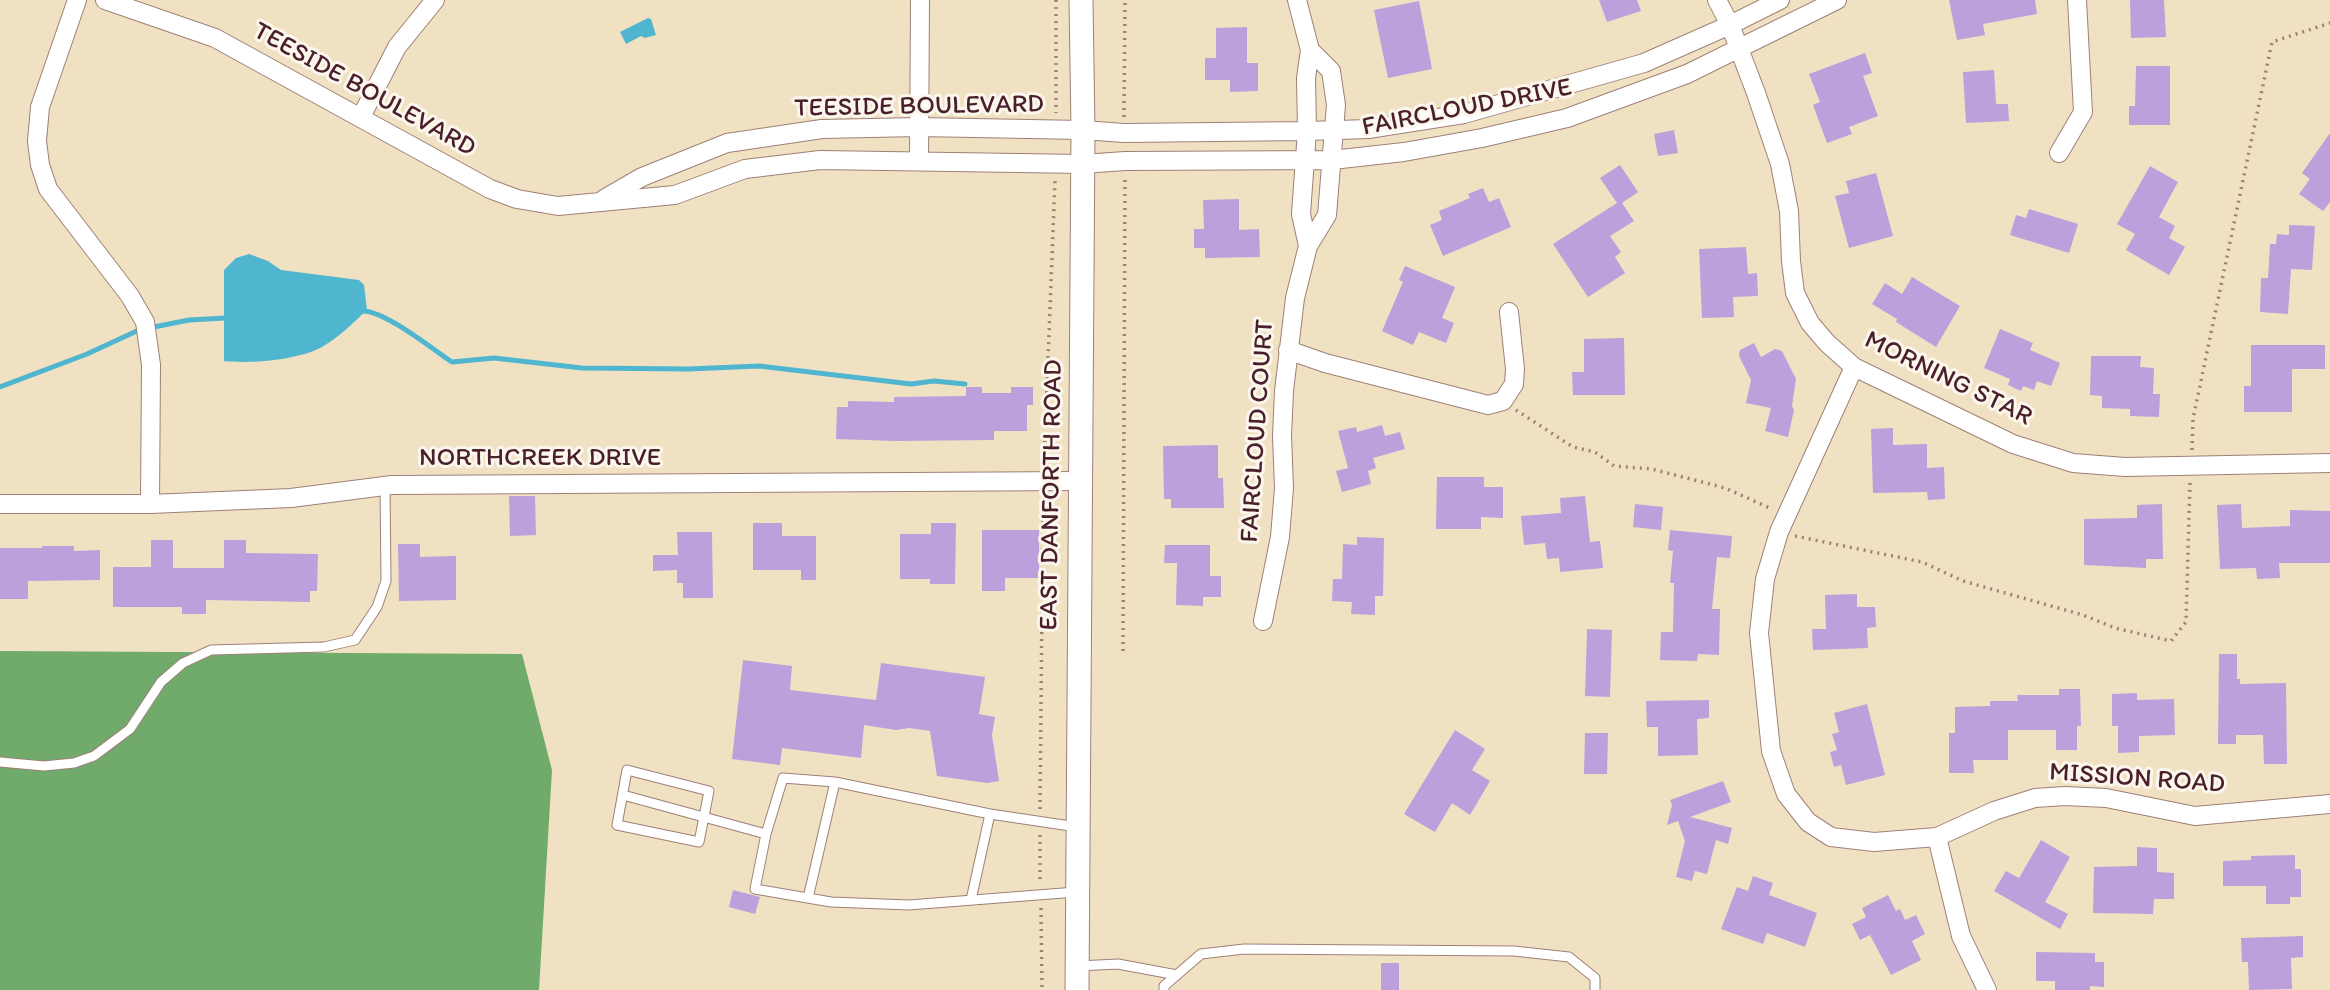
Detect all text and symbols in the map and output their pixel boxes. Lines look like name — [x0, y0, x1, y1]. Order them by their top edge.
street label: TEESIDE BOULEVARD — [247, 16, 481, 164]
street label: FAIRCLOUD DRIVE — [1359, 72, 1575, 144]
street label: TEESIDE BOULEVARD — [794, 89, 1044, 125]
street label: FAIRCLOUD COURT — [1235, 318, 1281, 544]
street label: MORNING STAR — [1859, 325, 2037, 433]
street label: EAST DANFORTH ROAD — [1034, 359, 1070, 631]
street label: NORTHCREEK DRIVE — [419, 442, 661, 474]
street label: MISSION ROAD — [2048, 757, 2226, 801]

